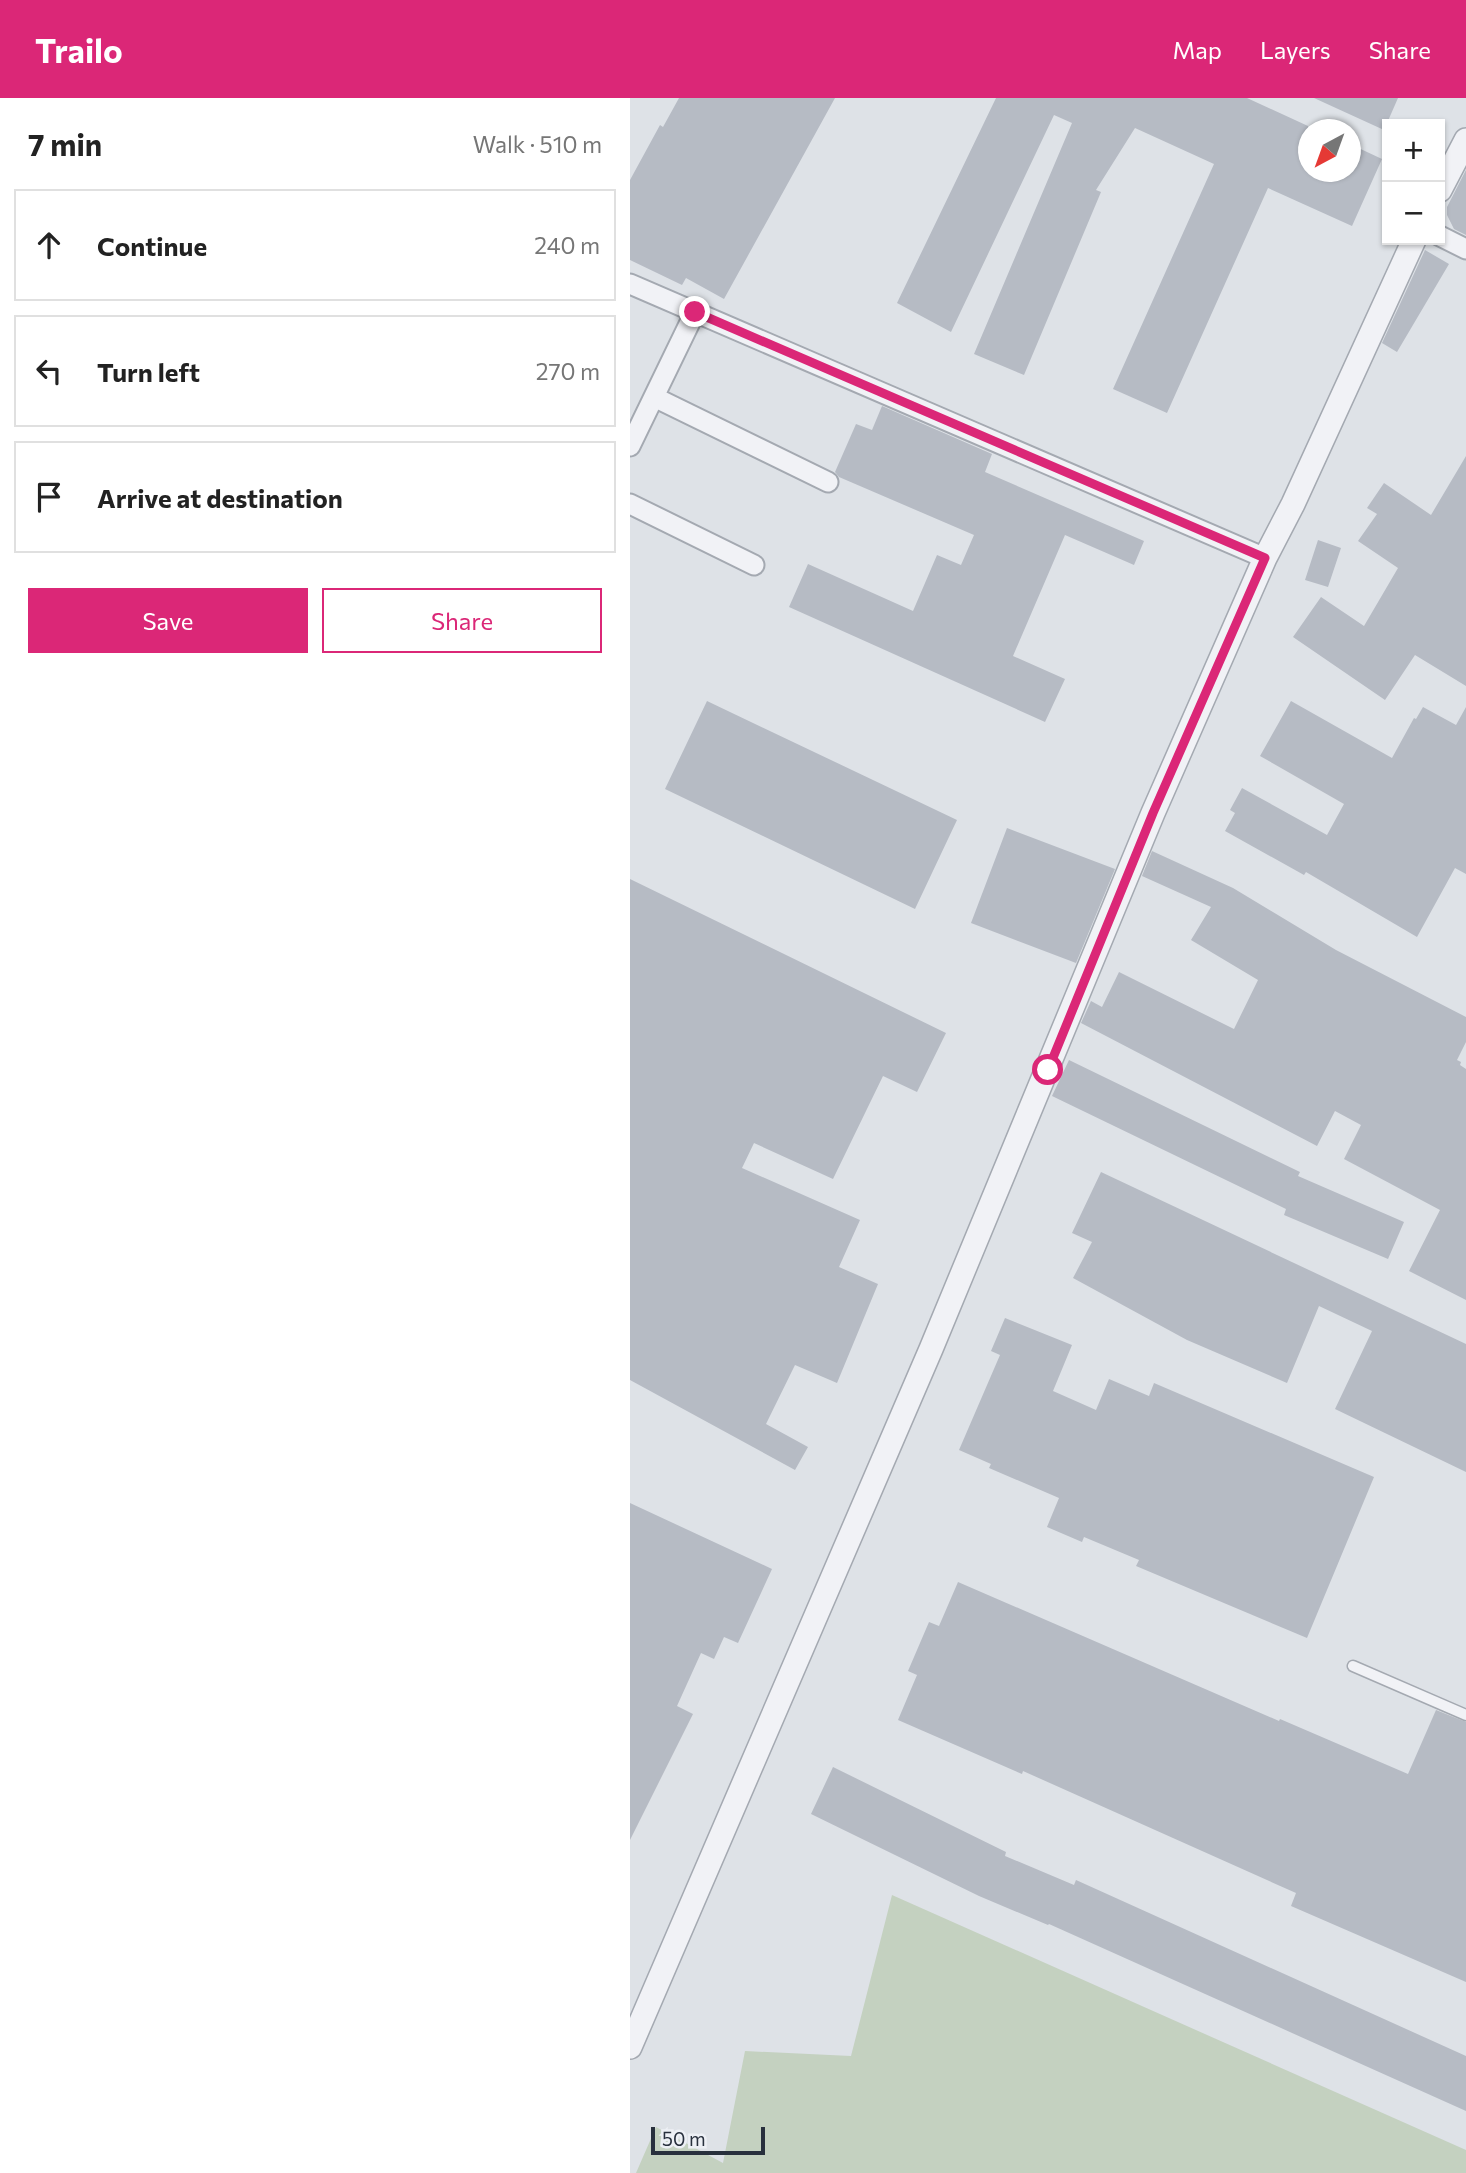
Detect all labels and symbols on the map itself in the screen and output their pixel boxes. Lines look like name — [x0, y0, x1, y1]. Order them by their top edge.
north arrow — [1298, 119, 1361, 182]
route end — [679, 296, 710, 327]
route start — [1032, 1054, 1063, 1085]
scale bar — [651, 2124, 765, 2156]

